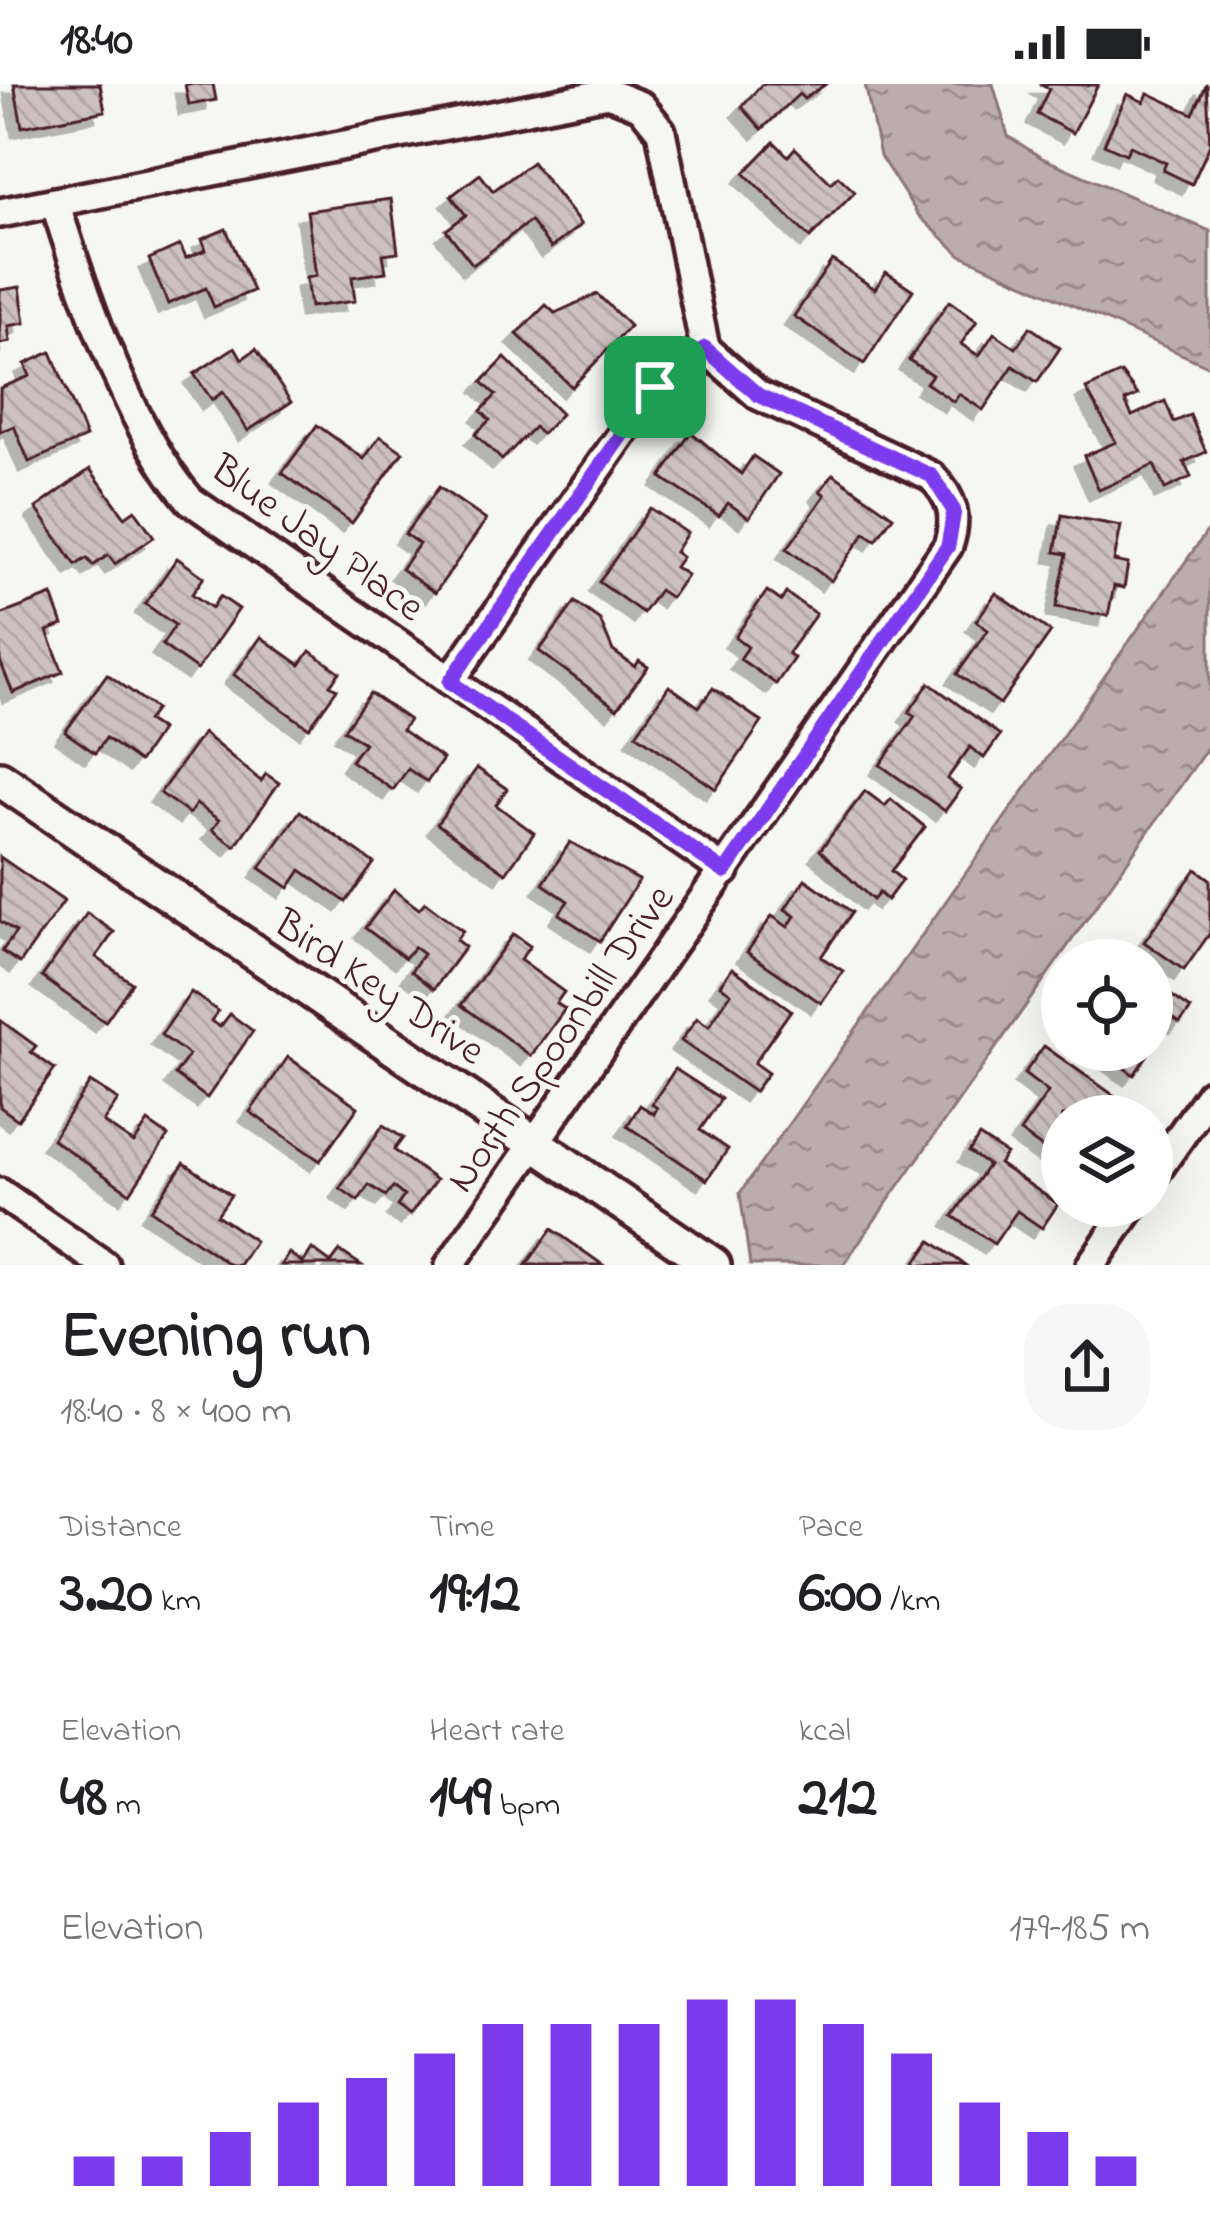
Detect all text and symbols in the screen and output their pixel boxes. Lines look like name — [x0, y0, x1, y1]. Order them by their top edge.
text: 18:40 — [60, 9, 133, 75]
pin — [604, 336, 706, 438]
icon: arrive — [622, 354, 688, 420]
street label: Blue Jay Place — [196, 440, 436, 638]
street label: North Spoonbill Drive — [432, 873, 691, 1206]
street label: Bird Key Drive — [260, 895, 497, 1082]
map controls — [1041, 939, 1173, 1227]
button: locate — [1041, 939, 1173, 1071]
button: layers — [1041, 1095, 1173, 1227]
text: Evening run — [60, 1291, 371, 1387]
button: share — [1024, 1304, 1150, 1430]
text: 18:40 · 8 × 400 m — [60, 1384, 292, 1441]
text: Distance — [60, 1504, 182, 1552]
text: Time — [429, 1504, 495, 1552]
text: Pace — [799, 1504, 863, 1552]
text: 3.20 — [60, 1552, 153, 1639]
text: 19:12 — [429, 1552, 520, 1639]
text: 6:00 — [799, 1552, 882, 1639]
text: km — [153, 1578, 201, 1626]
text: /km — [882, 1578, 941, 1626]
text: Elevation — [60, 1708, 181, 1756]
text: Heart rate — [429, 1708, 565, 1756]
text: kcal — [799, 1708, 851, 1756]
text: 48 — [60, 1756, 107, 1843]
text: 149 — [429, 1756, 491, 1843]
text: 212 — [799, 1756, 877, 1843]
text: m — [107, 1782, 141, 1830]
text: bpm — [491, 1782, 560, 1830]
text: Elevation — [60, 1901, 203, 1958]
text: 179–185 m — [1009, 1901, 1150, 1958]

